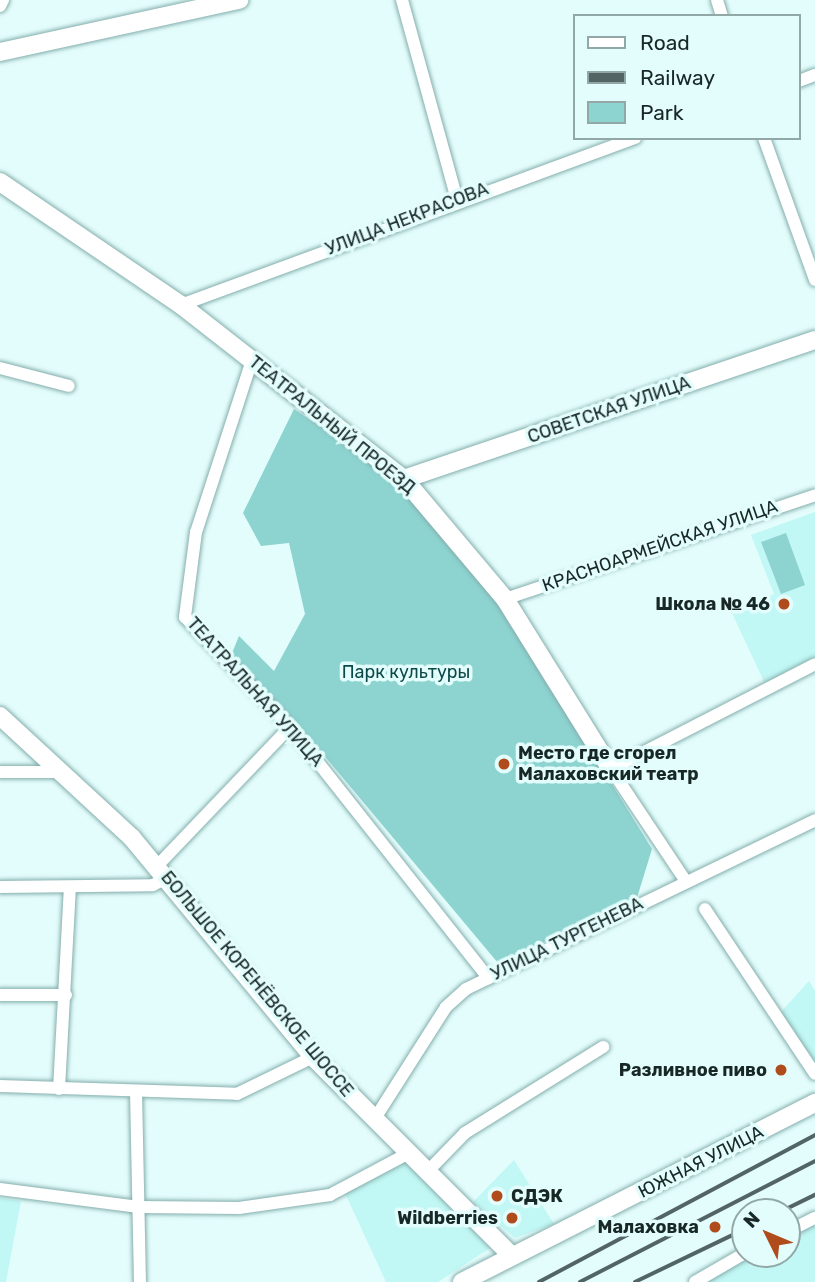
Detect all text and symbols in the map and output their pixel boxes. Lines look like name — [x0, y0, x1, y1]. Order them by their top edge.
legend — [574, 14, 801, 140]
text: Road — [640, 30, 690, 55]
text: Railway — [640, 65, 715, 90]
text: Park — [640, 100, 684, 125]
street label: УЛИЦА НЕКРАСОВА — [322, 178, 492, 260]
street label: ТЕАТРАЛЬНЫЙ ПРОЕЗД — [244, 351, 420, 499]
street label: СОВЕТСКАЯ УЛИЦА — [525, 372, 693, 448]
street label: КРАСНОАРМЕЙСКАЯ УЛИЦА — [539, 495, 781, 597]
place label: Школа № 46 — [655, 593, 770, 615]
marker: Школа № 46 — [776, 596, 792, 612]
street label: ТЕАТРАЛЬНАЯ УЛИЦА — [182, 613, 328, 771]
park label: Парк культуры — [342, 661, 470, 683]
place label: Место где сгорел Малаховский театр — [518, 743, 699, 786]
marker: Место где сгорел Малаховский театр — [496, 756, 512, 772]
street label: БОЛЬШОЕ КОРЕНЁВСКОЕ ШОССЕ — [156, 867, 358, 1101]
street label: УЛИЦА ТУРГЕНЕВА — [487, 893, 647, 985]
place label: Разливное пиво — [619, 1059, 767, 1081]
marker: Разливное пиво — [773, 1062, 789, 1078]
street label: ЮЖНАЯ УЛИЦА — [635, 1121, 767, 1203]
place label: СДЭК — [511, 1185, 563, 1207]
marker: СДЭК — [489, 1188, 505, 1204]
north arrow — [731, 1198, 801, 1268]
place label: Wildberries — [397, 1207, 498, 1229]
text: N — [739, 1207, 765, 1233]
marker: Wildberries — [504, 1210, 520, 1226]
place label: Малаховка — [598, 1216, 699, 1238]
marker: Малаховка — [705, 1217, 725, 1237]

